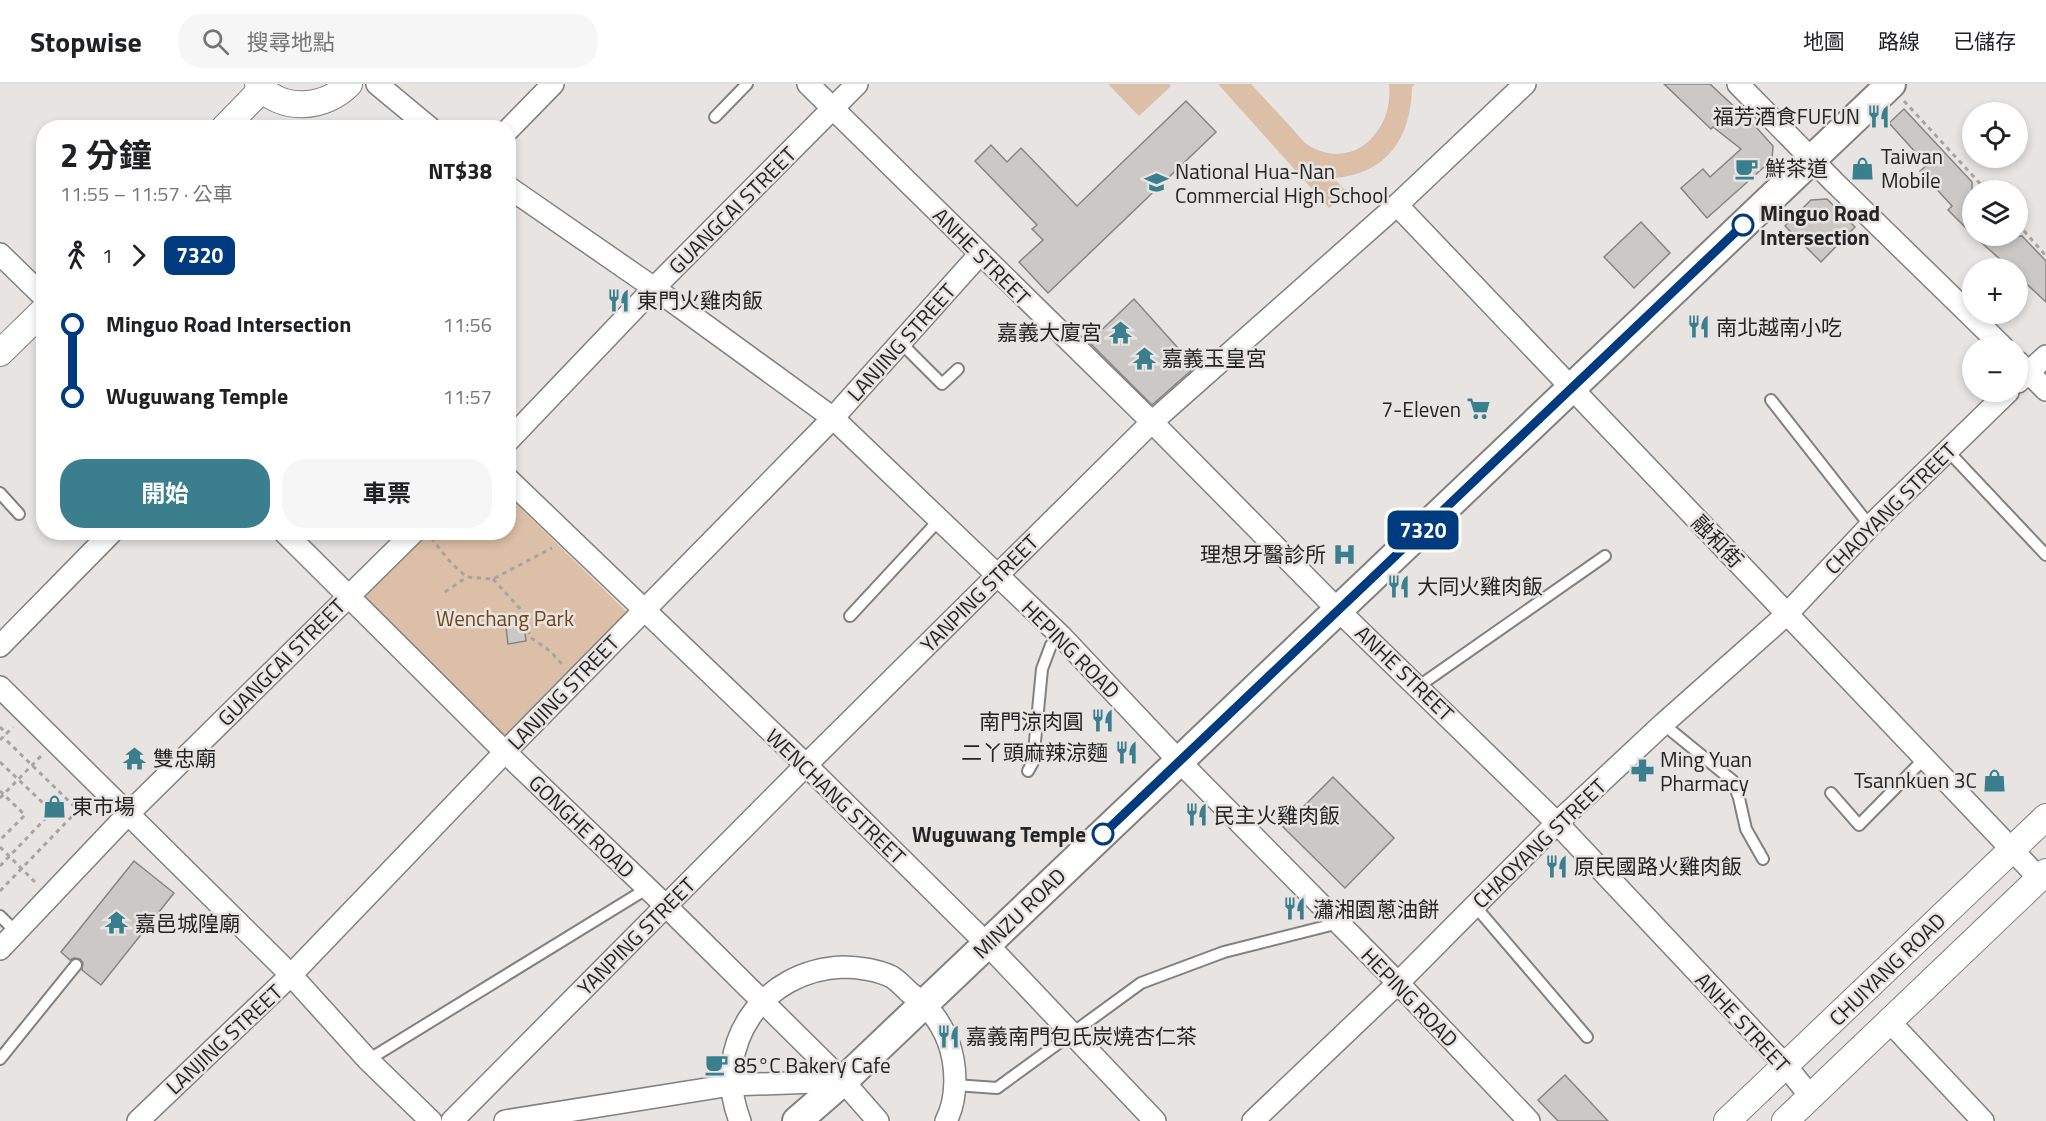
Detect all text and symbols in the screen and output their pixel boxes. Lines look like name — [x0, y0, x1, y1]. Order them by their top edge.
search box — [178, 14, 598, 68]
text: Stopwise — [30, 20, 142, 63]
icon: search — [199, 25, 232, 58]
text: 搜尋地點 — [247, 25, 335, 59]
text: 地圖 — [1803, 25, 1845, 57]
text: 路線 — [1878, 25, 1920, 57]
text: 已儲存 — [1953, 25, 2016, 57]
place label: 福芳酒食FUFUN — [1713, 100, 1860, 132]
map controls — [1962, 102, 2028, 402]
button: locate — [1962, 102, 2028, 168]
restaurant icon: 福芳酒食FUFUN — [1865, 103, 1891, 129]
text: 2 分鐘 — [60, 130, 152, 180]
street label: GUANGCAI STREET — [661, 139, 803, 281]
place label: Taiwan Mobile — [1881, 140, 1943, 196]
place label: 鮮茶道 — [1765, 152, 1828, 184]
text: NT$38 — [428, 154, 492, 188]
place label: National Hua-Nan Commercial High School — [1175, 155, 1388, 211]
cafe icon: 鮮茶道 — [1734, 155, 1760, 181]
shop icon: Taiwan Mobile — [1850, 155, 1876, 181]
school or university icon: National Hua-Nan Commercial High School — [1144, 170, 1170, 196]
text: 11:55 – 11:57 · 公車 — [60, 178, 233, 209]
button: layers — [1962, 180, 2028, 246]
place label: Minguo Road Intersection — [1760, 197, 1880, 253]
street label: ANHE STREET — [926, 200, 1038, 312]
marker: Minguo Road Intersection — [1732, 214, 1754, 236]
icon: walk — [60, 239, 93, 272]
icon: forward — [122, 239, 155, 272]
text: 7320 — [176, 239, 223, 271]
text: 1 — [102, 240, 113, 271]
button: + — [1962, 258, 2028, 324]
street label: LANJING STREET — [839, 276, 963, 408]
place label: 東門火雞肉飯 — [637, 284, 763, 316]
restaurant icon: 東門火雞肉飯 — [606, 287, 632, 313]
text: Minguo Road Intersection — [106, 307, 351, 341]
text: 11:56 — [443, 309, 492, 340]
place label: 南北越南小吃 — [1716, 311, 1842, 343]
restaurant icon: 南北越南小吃 — [1685, 314, 1711, 340]
place label: 嘉義大廈宮 — [997, 316, 1102, 348]
temple icon: 嘉義大廈宮 — [1107, 319, 1133, 345]
button: − — [1962, 336, 2028, 402]
place label: 嘉義玉皇宮 — [1162, 342, 1267, 374]
temple icon: 嘉義玉皇宮 — [1131, 345, 1157, 371]
text: Wuguwang Temple — [106, 379, 288, 413]
text: 11:57 — [443, 381, 492, 412]
place label: 7-Eleven — [1381, 393, 1461, 425]
supermarket icon: 7-Eleven — [1466, 396, 1492, 422]
street label: CHAOYANG STREET — [1817, 435, 1963, 581]
button: 開始 — [60, 459, 270, 528]
button: 車票 — [282, 459, 492, 528]
street label: 融和街 — [1685, 507, 1751, 575]
line badge: 7320 — [1381, 510, 1465, 550]
text: 7320 — [1399, 514, 1447, 546]
street label: YANPING STREET — [913, 527, 1045, 659]
place label: 理想牙醫診所 — [1200, 538, 1326, 570]
hospital icon: 理想牙醫診所 — [1331, 541, 1357, 567]
place label: 大同火雞肉飯 — [1417, 570, 1543, 602]
restaurant icon: 大同火雞肉飯 — [1386, 573, 1412, 599]
street label: GUANGCAI STREET — [210, 591, 352, 733]
street label: HEPING ROAD — [1015, 593, 1127, 705]
park label: Wenchang Park — [436, 602, 574, 634]
street label: ANHE STREET — [1348, 617, 1462, 729]
street label: LANJING STREET — [500, 627, 626, 757]
place label: 南門涼肉圓 — [979, 705, 1084, 737]
restaurant icon: 南門涼肉圓 — [1089, 708, 1115, 734]
street label: WENCHANG STREET — [759, 721, 913, 871]
place label: 二丫頭麻辣涼麵 — [961, 736, 1108, 768]
restaurant icon: 二丫頭麻辣涼麵 — [1113, 739, 1139, 765]
place label: 雙忠廟 — [153, 742, 216, 774]
place label: Ming Yuan Pharmacy — [1660, 743, 1752, 799]
temple icon: 雙忠廟 — [122, 745, 148, 771]
pharmacy icon: Ming Yuan Pharmacy — [1629, 758, 1655, 784]
place label: Tsannkuen 3C — [1854, 764, 1977, 796]
street label: GONGHE ROAD — [522, 767, 642, 885]
shop icon: Tsannkuen 3C — [1982, 767, 2008, 793]
street label: CHAOYANG STREET — [1465, 771, 1613, 915]
place label: 東市場 — [72, 790, 135, 822]
shop icon: 東市場 — [41, 793, 67, 819]
place label: 民主火雞肉飯 — [1214, 799, 1340, 831]
restaurant icon: 民主火雞肉飯 — [1183, 802, 1209, 828]
place label: Wuguwang Temple — [912, 818, 1086, 850]
marker: Wuguwang Temple — [1092, 823, 1114, 845]
place label: 原民國路火雞肉飯 — [1574, 850, 1742, 882]
restaurant icon: 原民國路火雞肉飯 — [1543, 853, 1569, 879]
street label: MINZU ROAD — [965, 860, 1073, 966]
street label: YANPING STREET — [570, 870, 702, 1002]
place label: 瀟湘園蔥油餅 — [1313, 893, 1439, 925]
restaurant icon: 瀟湘園蔥油餅 — [1282, 896, 1308, 922]
street label: CHUIYANG ROAD — [1821, 905, 1953, 1033]
place label: 嘉邑城隍廟 — [135, 907, 240, 939]
temple icon: 嘉邑城隍廟 — [104, 910, 130, 936]
street label: HEPING ROAD — [1354, 940, 1466, 1054]
street label: ANHE STREET — [1688, 965, 1798, 1079]
street label: LANJING STREET — [158, 976, 290, 1102]
place label: 嘉義南門包氏炭燒杏仁茶 — [966, 1020, 1197, 1052]
restaurant icon: 嘉義南門包氏炭燒杏仁茶 — [935, 1023, 961, 1049]
place label: 85°C Bakery Cafe — [734, 1049, 891, 1081]
cafe icon: 85°C Bakery Cafe — [703, 1052, 729, 1078]

